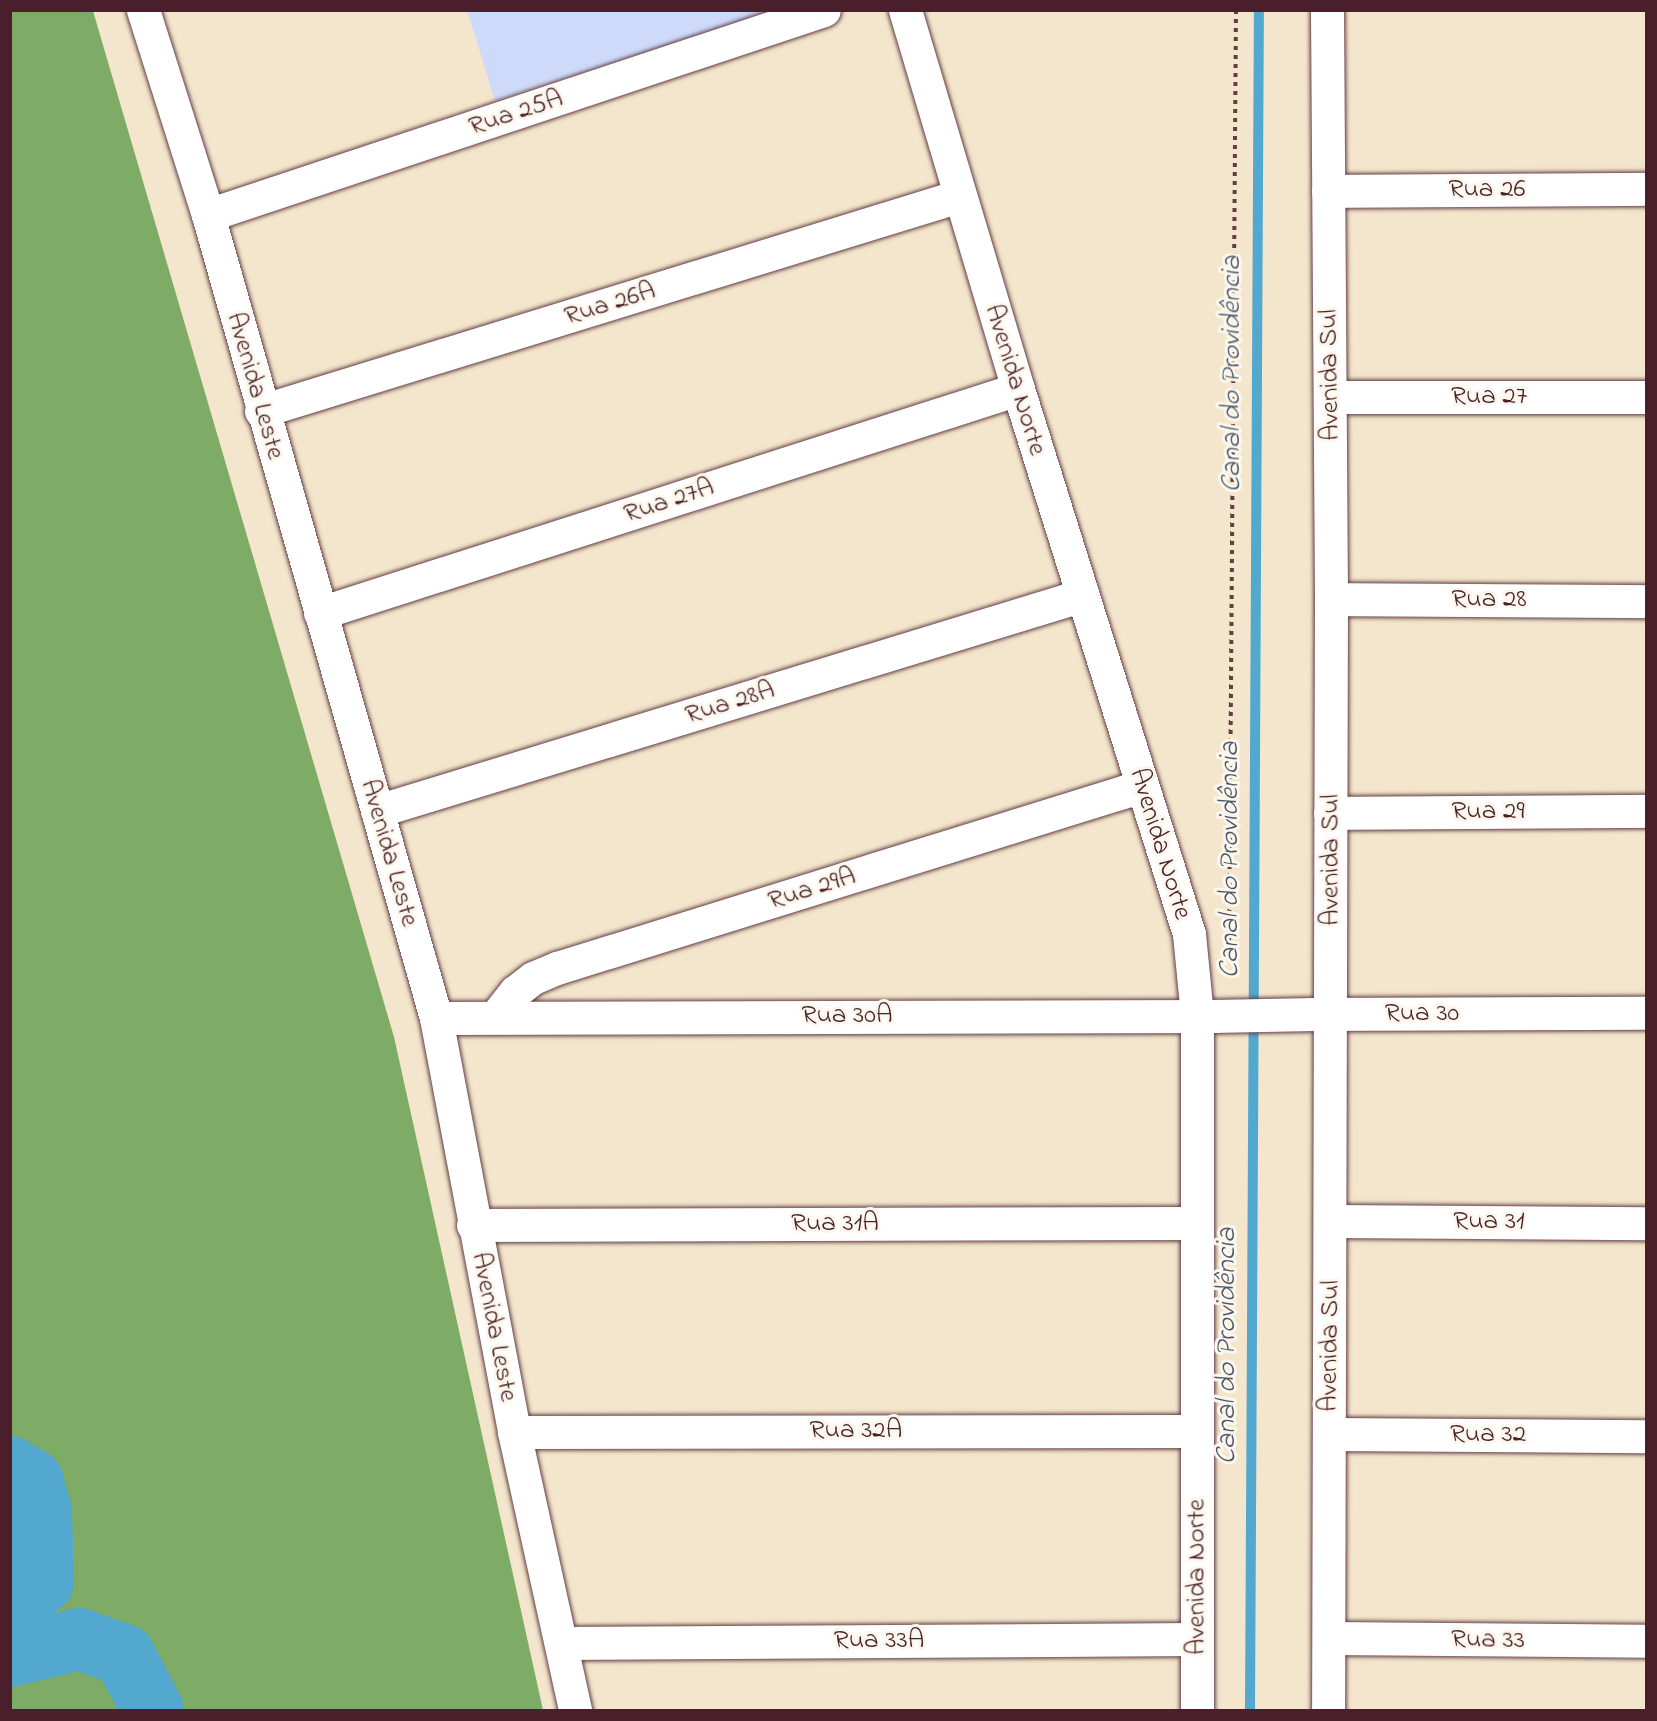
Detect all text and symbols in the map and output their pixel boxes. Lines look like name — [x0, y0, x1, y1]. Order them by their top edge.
street label: Rua 25A — [465, 83, 567, 143]
street label: Rua 26 — [1449, 174, 1525, 206]
water label: Canal do Providência — [1216, 256, 1250, 492]
street label: Rua 26A — [561, 275, 659, 333]
street label: Avenida Norte — [977, 300, 1053, 460]
street label: Avenida Leste — [219, 309, 291, 463]
street label: Avenida Sul — [1313, 309, 1347, 441]
street label: Rua 27 — [1451, 381, 1527, 413]
street label: Rua 27A — [620, 471, 718, 531]
street label: Rua 28 — [1451, 584, 1527, 616]
street label: Rua 28A — [681, 674, 779, 732]
water label: Canal do Providência — [1214, 742, 1248, 978]
street label: Avenida Norte — [1122, 764, 1198, 924]
street label: Avenida Leste — [353, 776, 425, 930]
street label: Avenida Sul — [1315, 794, 1347, 926]
street label: Rua 29 — [1451, 796, 1525, 828]
street label: Rua 29A — [764, 860, 860, 918]
street label: Rua 30 — [1385, 998, 1459, 1030]
street label: Rua 30A — [801, 1000, 893, 1032]
street label: Rua 31 — [1453, 1206, 1525, 1238]
street label: Rua 31A — [791, 1208, 879, 1240]
water label: Canal do Providência — [1211, 1228, 1245, 1464]
street label: Avenida Leste — [464, 1249, 524, 1405]
street label: Avenida Sul — [1313, 1280, 1347, 1412]
street label: Rua 32A — [810, 1415, 902, 1447]
street label: Rua 32 — [1450, 1419, 1526, 1451]
street label: Avenida Norte — [1181, 1499, 1213, 1655]
street label: Rua 33 — [1451, 1623, 1525, 1657]
street label: Rua 33A — [834, 1625, 924, 1657]

